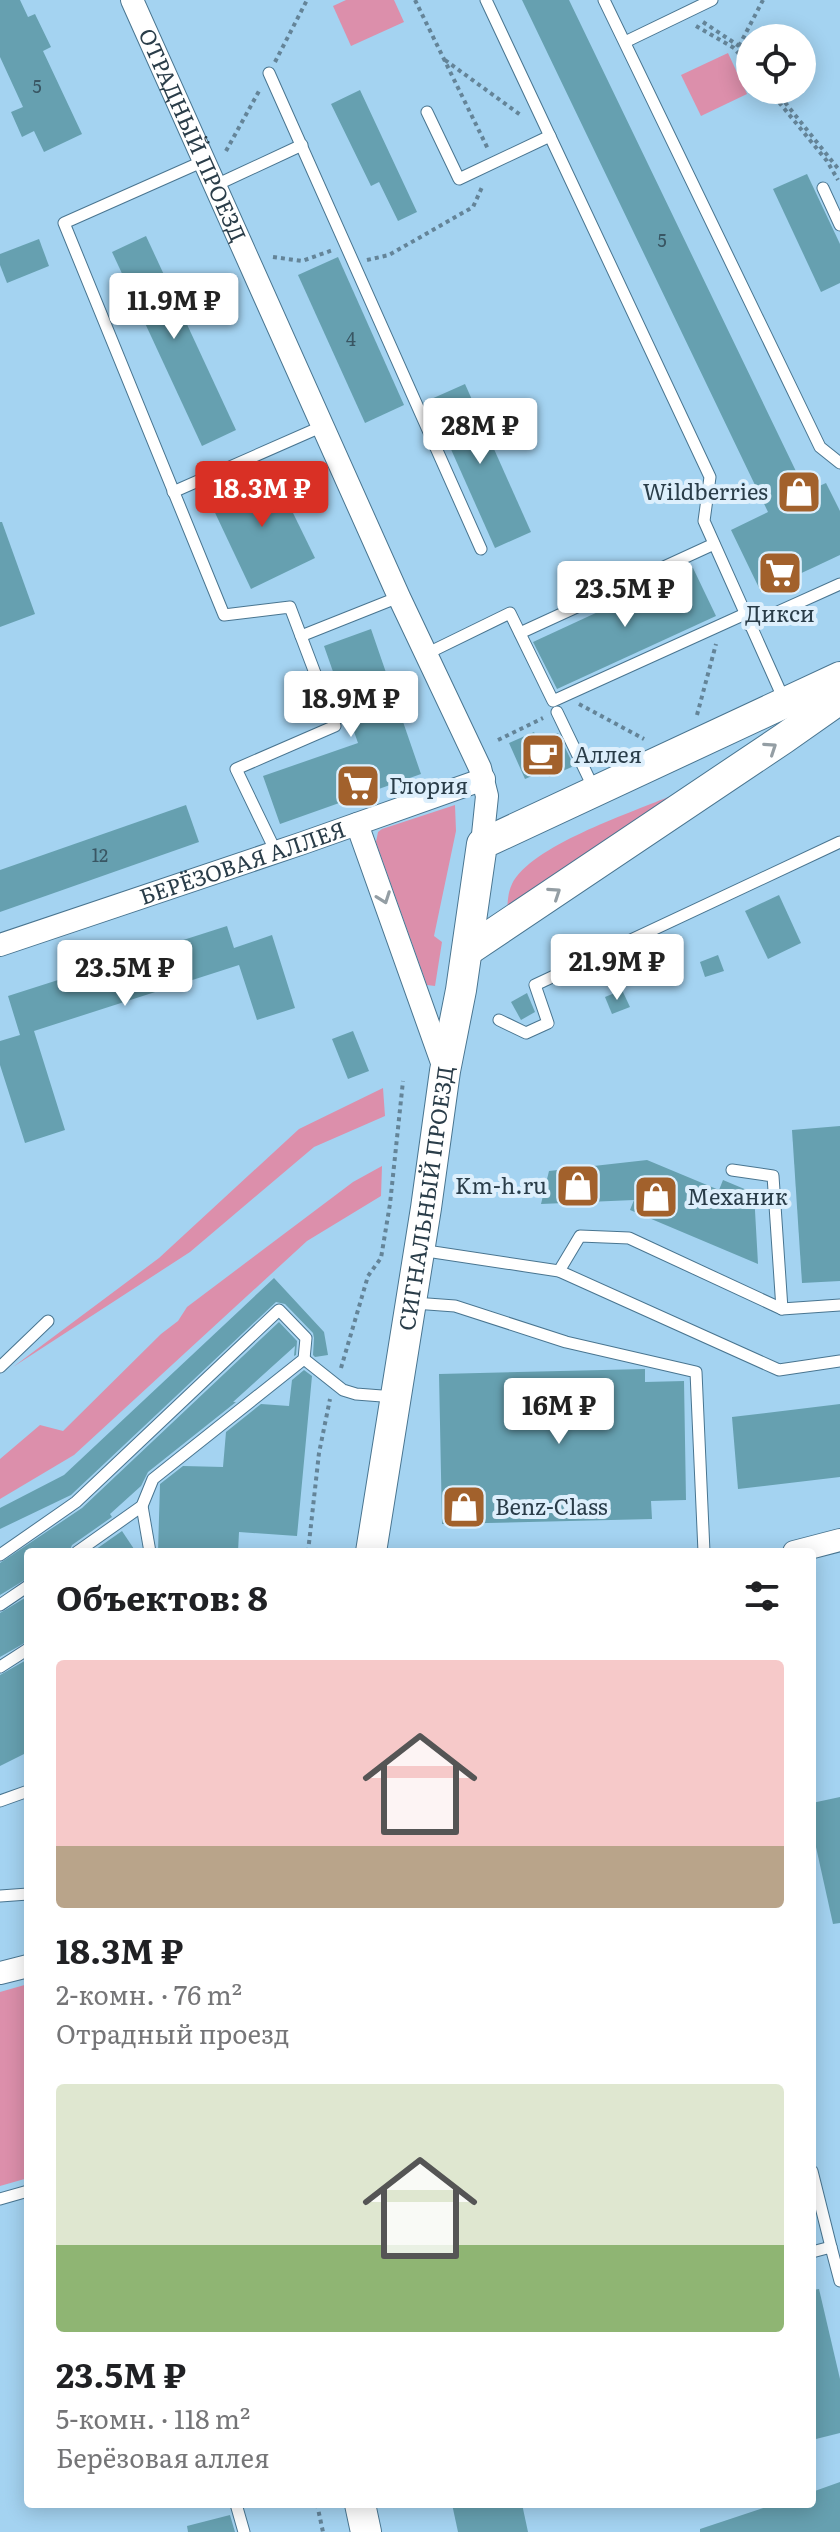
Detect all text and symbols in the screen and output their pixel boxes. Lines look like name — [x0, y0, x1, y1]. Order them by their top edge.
street label: ОТРАДНЫЙ ПРОЕЗД — [132, 22, 256, 247]
map controls — [736, 24, 816, 104]
button: locate — [736, 24, 816, 104]
house number: 5 — [32, 72, 42, 99]
house number: 5 — [657, 226, 667, 253]
pin: 11.9M ₽ — [100, 273, 248, 341]
text: 11.9M ₽ — [127, 279, 221, 318]
house number: 4 — [346, 325, 356, 352]
pin: 28M ₽ — [424, 398, 536, 466]
text: 28M ₽ — [441, 404, 519, 443]
pin: 18.3M ₽ — [188, 461, 336, 529]
text: 18.3M ₽ — [213, 467, 311, 506]
shop icon: Wildberries — [775, 468, 823, 516]
place label: Wildberries — [643, 474, 768, 507]
supermarket icon: Дикси — [756, 549, 804, 597]
pin: 23.5M ₽ — [551, 561, 699, 629]
text: 23.5M ₽ — [575, 567, 675, 606]
place label: Дикси — [745, 596, 815, 629]
pin: 18.9M ₽ — [277, 671, 425, 739]
text: 18.9M ₽ — [302, 677, 400, 716]
cafe icon: Аллея — [519, 731, 567, 779]
place label: Аллея — [574, 737, 642, 770]
one-way arrow — [762, 743, 777, 758]
supermarket icon: Глория — [334, 762, 382, 810]
place label: Глория — [389, 768, 468, 801]
street label: БЕРЁЗОВАЯ АЛЛЕЯ — [135, 811, 350, 912]
house number: 12 — [92, 841, 108, 868]
one-way arrow — [546, 887, 561, 902]
one-way arrow — [374, 890, 390, 904]
pin: 21.9M ₽ — [543, 934, 691, 1002]
pin: 23.5M ₽ — [51, 940, 199, 1008]
text: 21.9M ₽ — [569, 940, 665, 979]
text: 23.5M ₽ — [75, 946, 175, 985]
street label: СИГНАЛЬНЫЙ ПРОЕЗД — [389, 1064, 461, 1333]
shop icon: Km-h.ru — [554, 1162, 602, 1210]
place label: Km-h.ru — [455, 1168, 547, 1201]
shop icon: Механик — [632, 1173, 680, 1221]
place label: Механик — [687, 1179, 788, 1212]
pin: 16M ₽ — [503, 1378, 615, 1446]
text: 16M ₽ — [522, 1384, 596, 1423]
shop icon: Benz-Class — [440, 1483, 488, 1531]
place label: Benz-Class — [495, 1489, 608, 1522]
text: Объектов: 8 — [56, 1571, 268, 1621]
icon: filters — [740, 1574, 784, 1618]
icon: home — [348, 1712, 492, 1856]
text: 18.3M ₽ — [56, 1924, 183, 1974]
text: 2-комн. · 76 m² — [56, 1974, 242, 2013]
text: Отрадный проезд — [56, 2013, 290, 2052]
icon: home — [348, 2136, 492, 2280]
text: 23.5M ₽ — [56, 2348, 186, 2398]
text: 5-комн. · 118 m² — [56, 2398, 250, 2437]
text: Берёзовая аллея — [56, 2437, 270, 2476]

